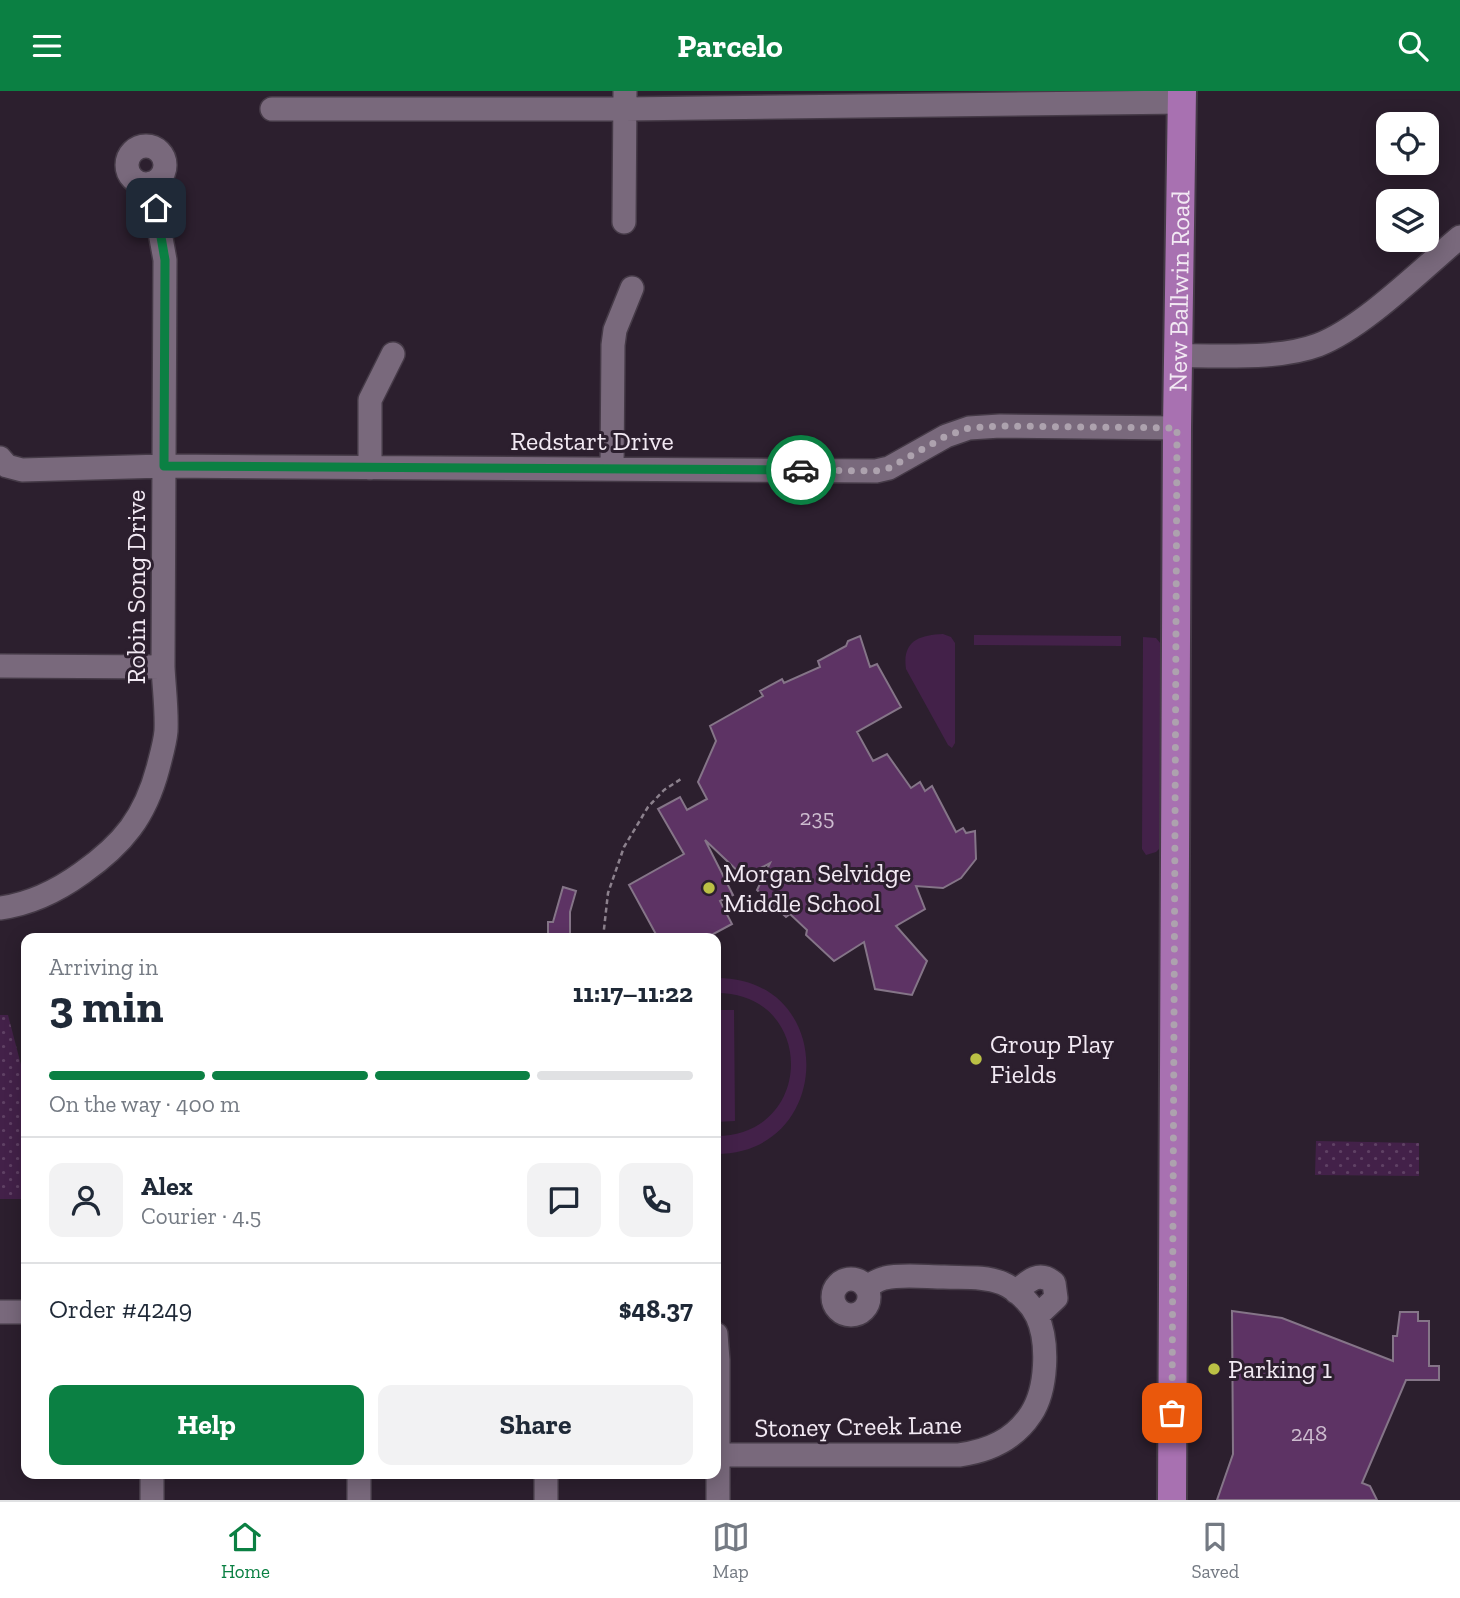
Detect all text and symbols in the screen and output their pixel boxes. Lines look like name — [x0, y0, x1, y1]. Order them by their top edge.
icon: menu — [28, 27, 66, 65]
text: Parcelo — [677, 27, 783, 65]
icon: search — [1394, 27, 1432, 65]
map controls — [1376, 112, 1439, 252]
button: locate — [1376, 112, 1439, 175]
pin — [126, 178, 186, 238]
icon: home — [137, 189, 175, 227]
button: layers — [1376, 189, 1439, 252]
street label: New Ballwin Road — [1162, 190, 1197, 392]
street label: Redstart Drive — [510, 425, 674, 457]
courier — [766, 435, 836, 505]
icon: car — [782, 451, 820, 489]
street label: Robin Song Drive — [120, 490, 152, 684]
house number: 235 — [800, 803, 834, 831]
place label: Morgan Selvidge Middle School — [723, 857, 911, 919]
marker: Morgan Selvidge Middle School — [701, 880, 717, 896]
text: Arriving in — [49, 953, 158, 981]
text: 11:17–11:22 — [573, 977, 693, 1009]
text: 3 min — [49, 979, 163, 1034]
place label: Group Play Fields — [990, 1028, 1115, 1090]
marker: Group Play Fields — [968, 1051, 984, 1067]
text: On the way · 400 m — [49, 1090, 240, 1118]
button: person — [49, 1163, 123, 1237]
button: chat — [527, 1163, 601, 1237]
button: phone — [619, 1163, 693, 1237]
text: Alex — [141, 1170, 193, 1202]
text: Courier · 4.5 — [141, 1202, 261, 1230]
text: Order #4249 — [49, 1293, 192, 1325]
text: $48.37 — [619, 1293, 693, 1325]
place label: Parking 1 — [1228, 1353, 1332, 1385]
marker: Parking 1 — [1206, 1361, 1222, 1377]
pin — [1142, 1383, 1202, 1443]
button: Help — [49, 1385, 364, 1465]
button: Share — [378, 1385, 693, 1465]
icon: bag — [1153, 1394, 1191, 1432]
street label: Stoney Creek Lane — [754, 1408, 962, 1444]
house number: 248 — [1291, 1419, 1327, 1447]
tab: Home — [221, 1518, 270, 1583]
tab: Map — [712, 1518, 750, 1583]
tab: Saved — [1191, 1518, 1239, 1583]

